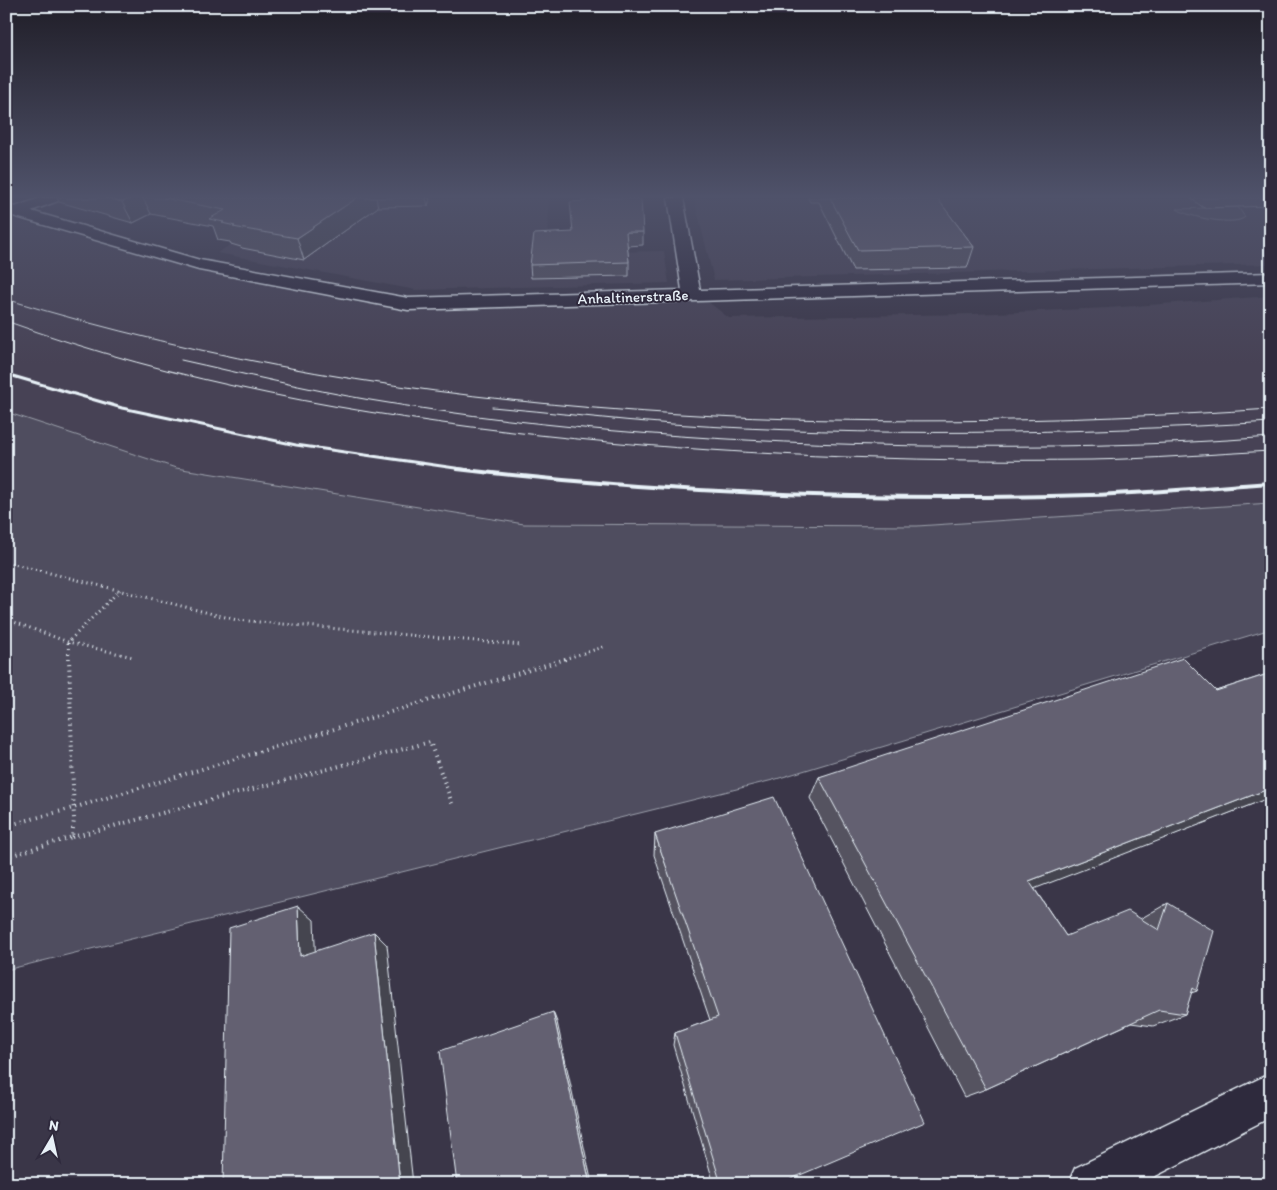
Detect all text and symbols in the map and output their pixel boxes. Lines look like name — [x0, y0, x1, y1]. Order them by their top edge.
street label: Anhaltinerstraße — [577, 286, 689, 308]
north arrow — [28, 1112, 78, 1162]
text: N — [48, 1117, 60, 1135]

